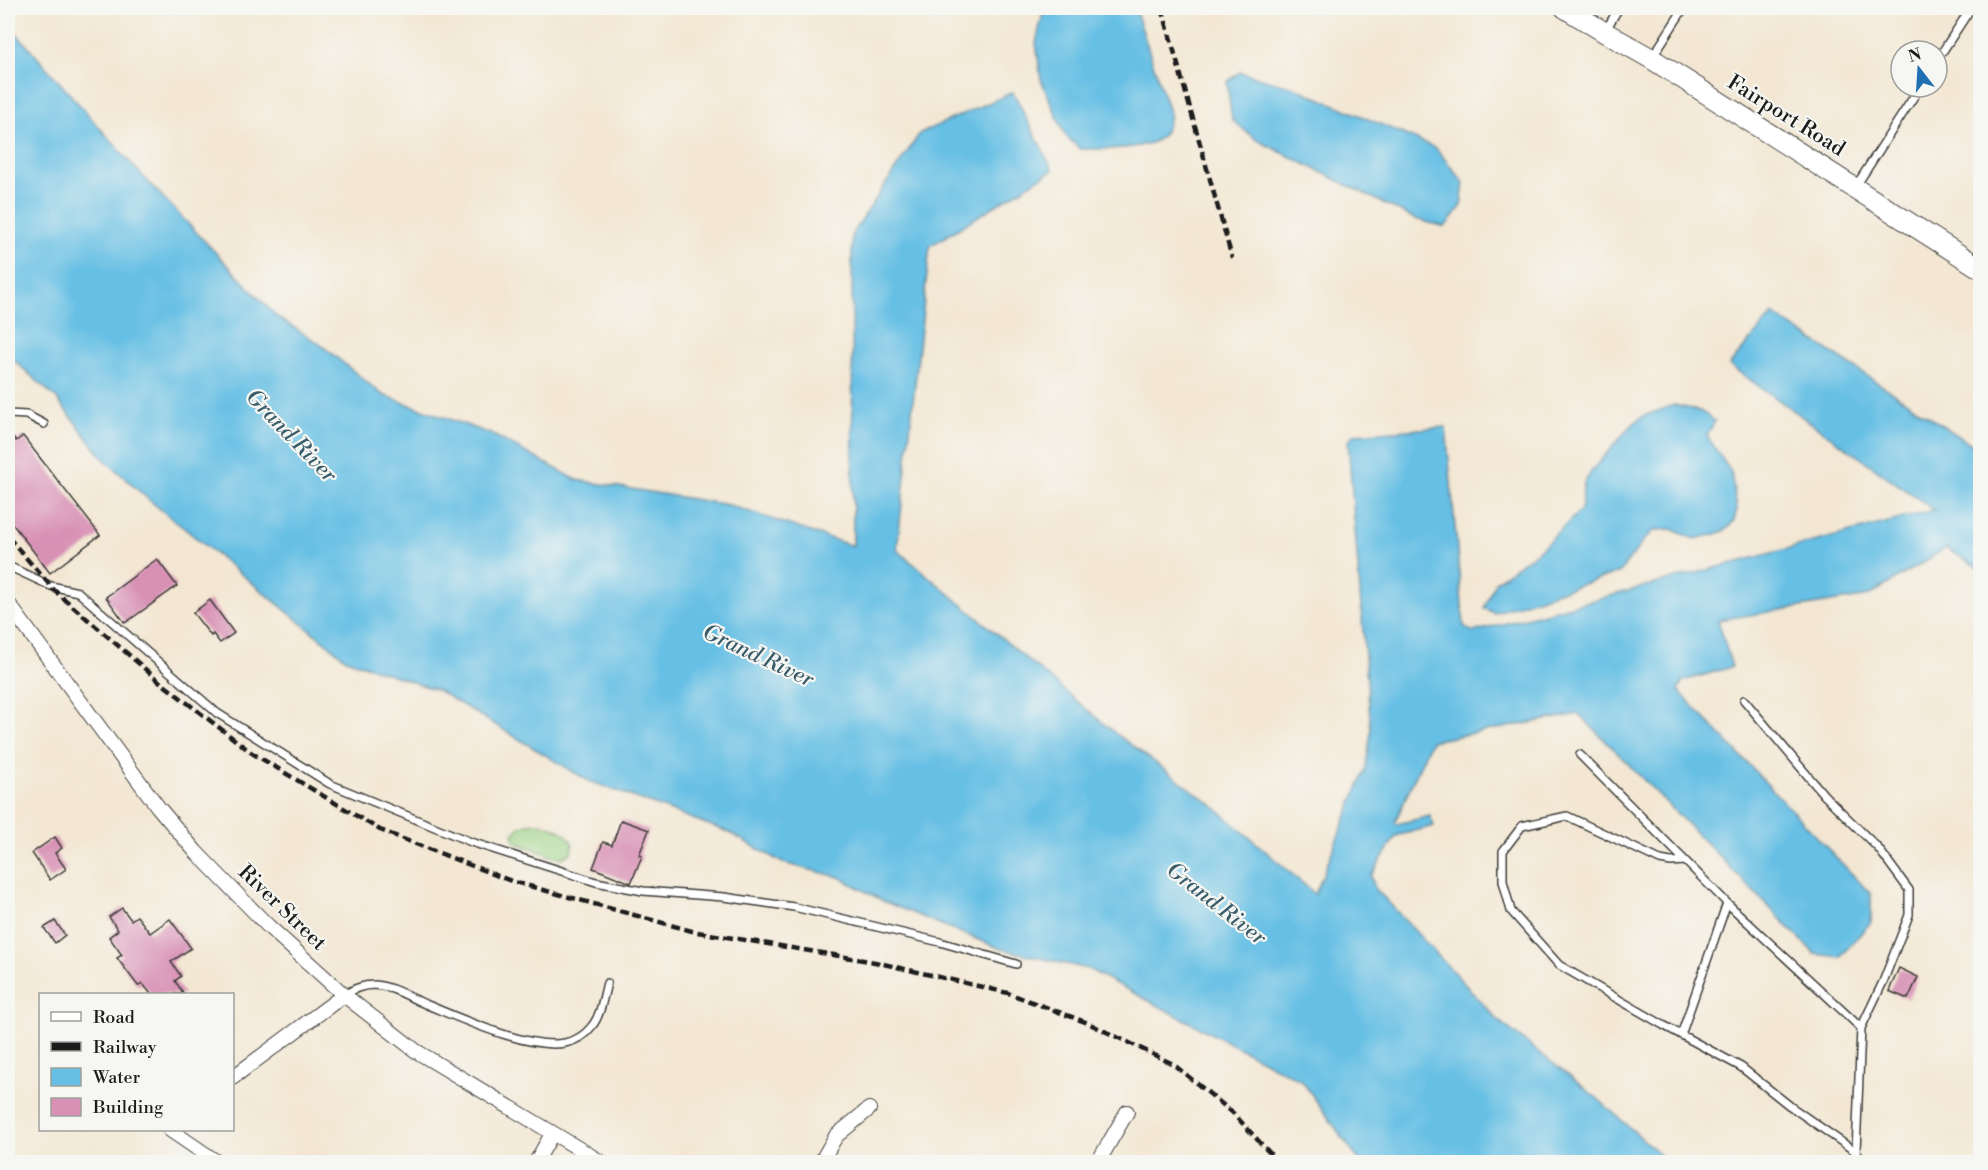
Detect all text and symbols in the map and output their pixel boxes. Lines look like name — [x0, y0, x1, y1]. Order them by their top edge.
north arrow — [1889, 39, 1949, 99]
text: N — [1906, 44, 1924, 67]
street label: Fairport Road — [1722, 70, 1850, 163]
water label: Grand River — [240, 384, 343, 489]
water label: Grand River — [698, 619, 818, 694]
water label: Grand River — [1161, 857, 1272, 952]
street label: River Street — [232, 860, 332, 957]
legend — [39, 993, 234, 1131]
text: Road — [93, 1006, 136, 1029]
text: Railway — [93, 1036, 157, 1059]
text: Water — [92, 1066, 141, 1089]
text: Building — [92, 1096, 164, 1119]

